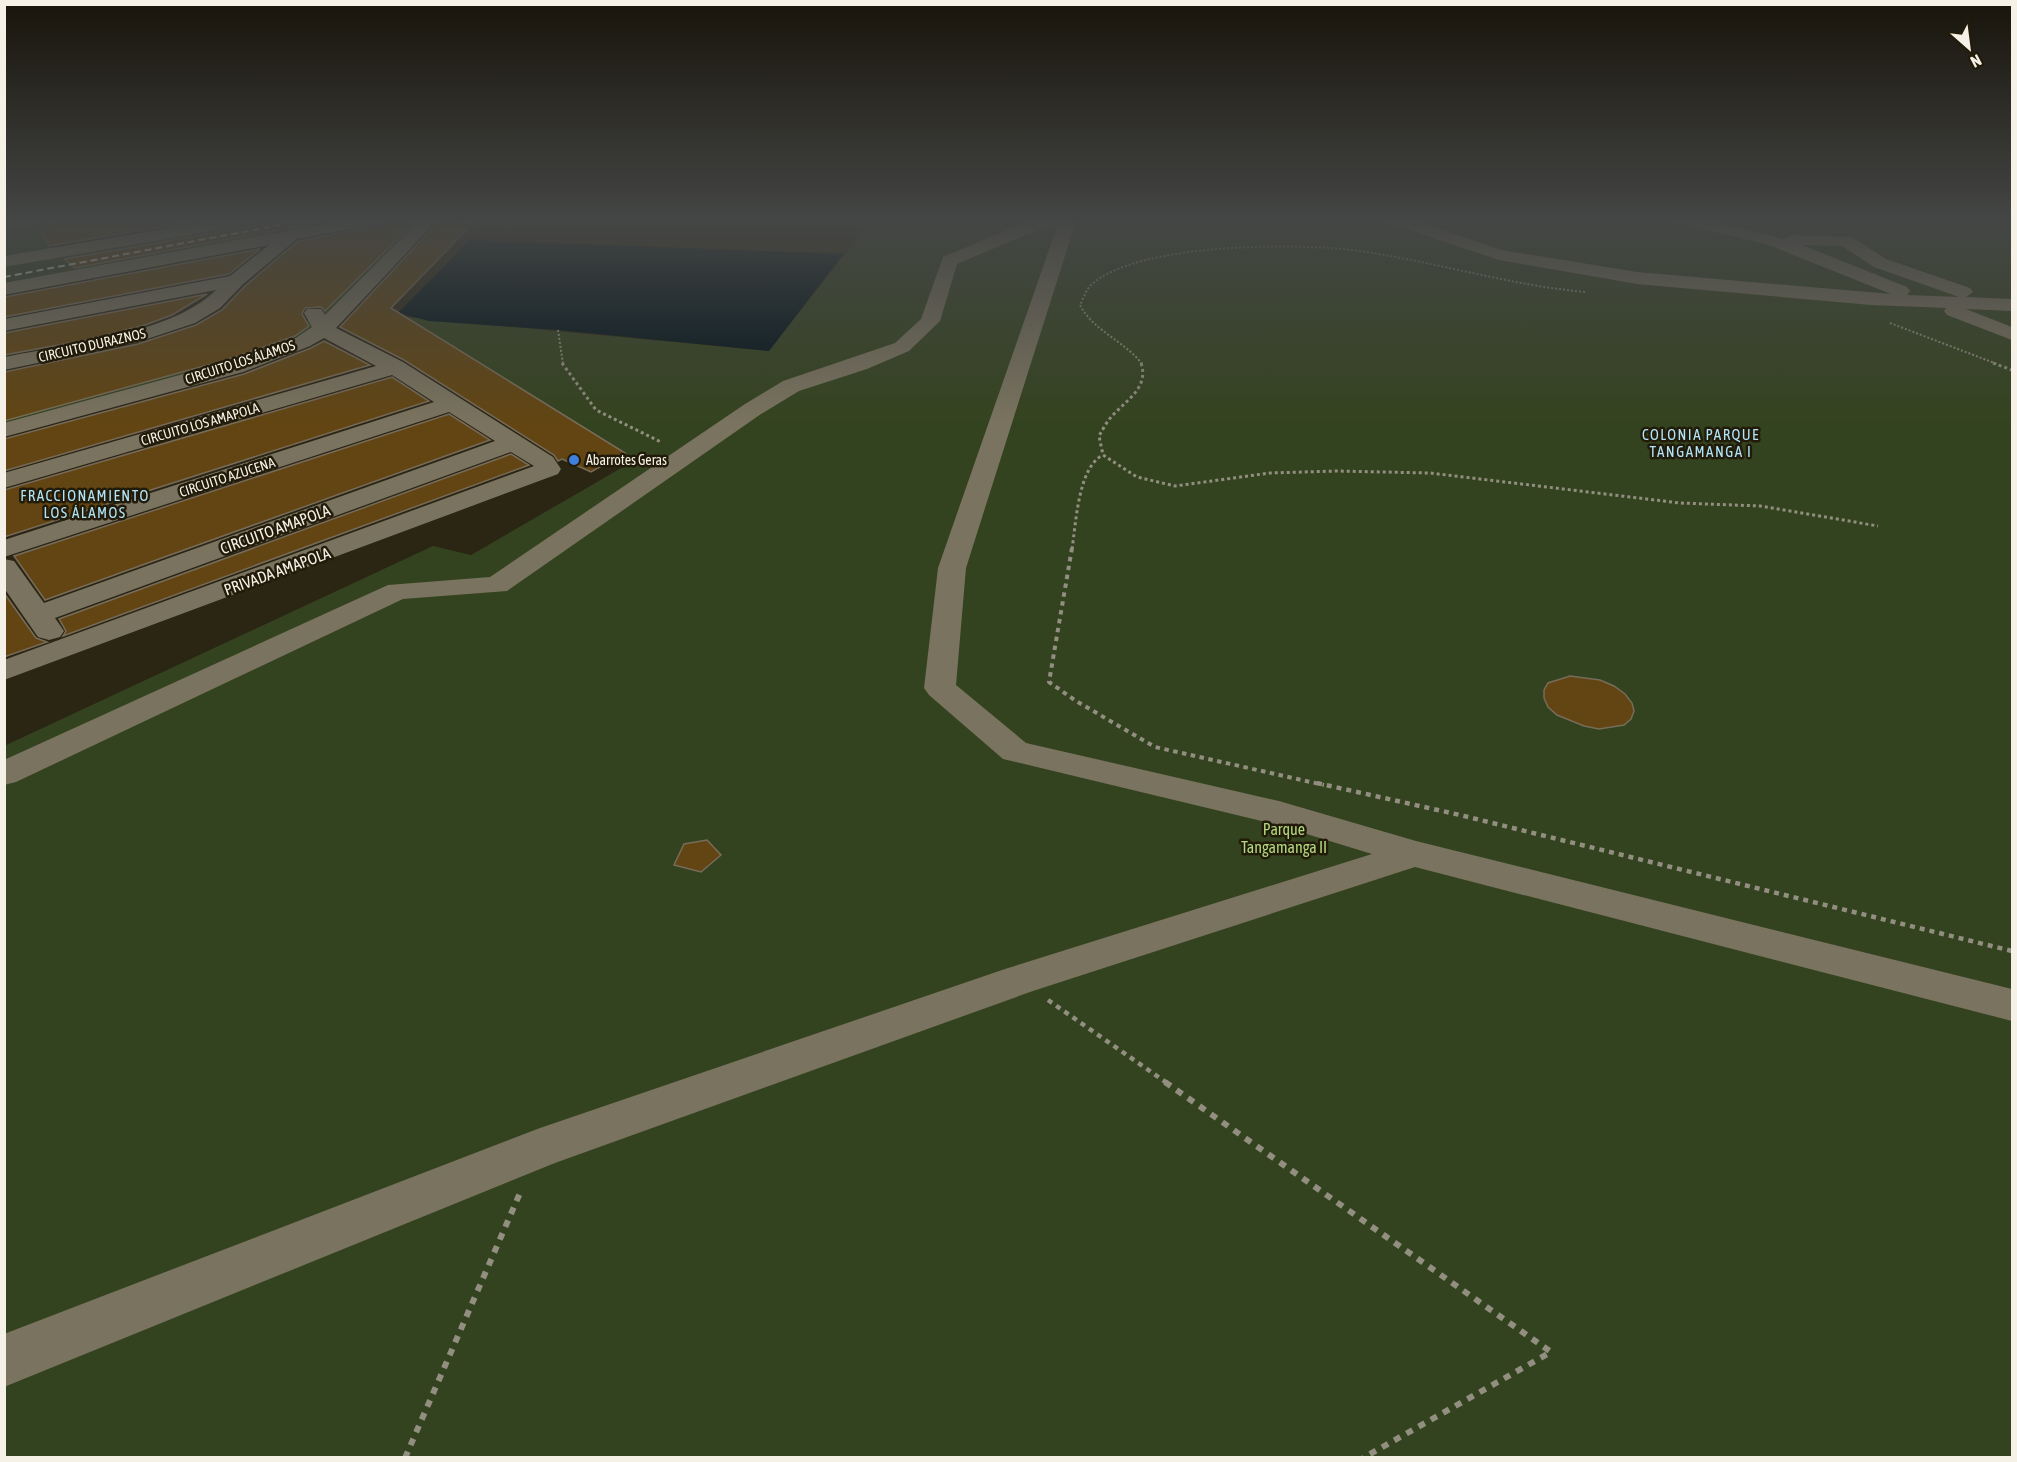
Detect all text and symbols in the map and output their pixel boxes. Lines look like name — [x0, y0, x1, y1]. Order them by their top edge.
north arrow — [1939, 18, 1999, 78]
text: N — [1968, 51, 1984, 71]
street label: CIRCUITO DURAZNOS — [37, 325, 147, 365]
street label: CIRCUITO LOS ÁLAMOS — [183, 337, 297, 387]
street label: CIRCUITO LOS AMAPOLA — [139, 399, 261, 449]
district label: COLONIA PARQUE TANGAMANGA I — [1642, 426, 1760, 460]
place label: Abarrotes Geras — [586, 452, 667, 468]
marker: Abarrotes Geras — [567, 453, 581, 467]
street label: CIRCUITO AZUCENA — [177, 454, 277, 500]
district label: FRACCIONAMIENTO LOS ÁLAMOS — [20, 487, 150, 521]
street label: CIRCUITO AMAPOLA — [218, 501, 333, 557]
street label: PRIVADA AMAPOLA — [221, 543, 333, 599]
park label: Parque Tangamanga II — [1241, 820, 1327, 857]

